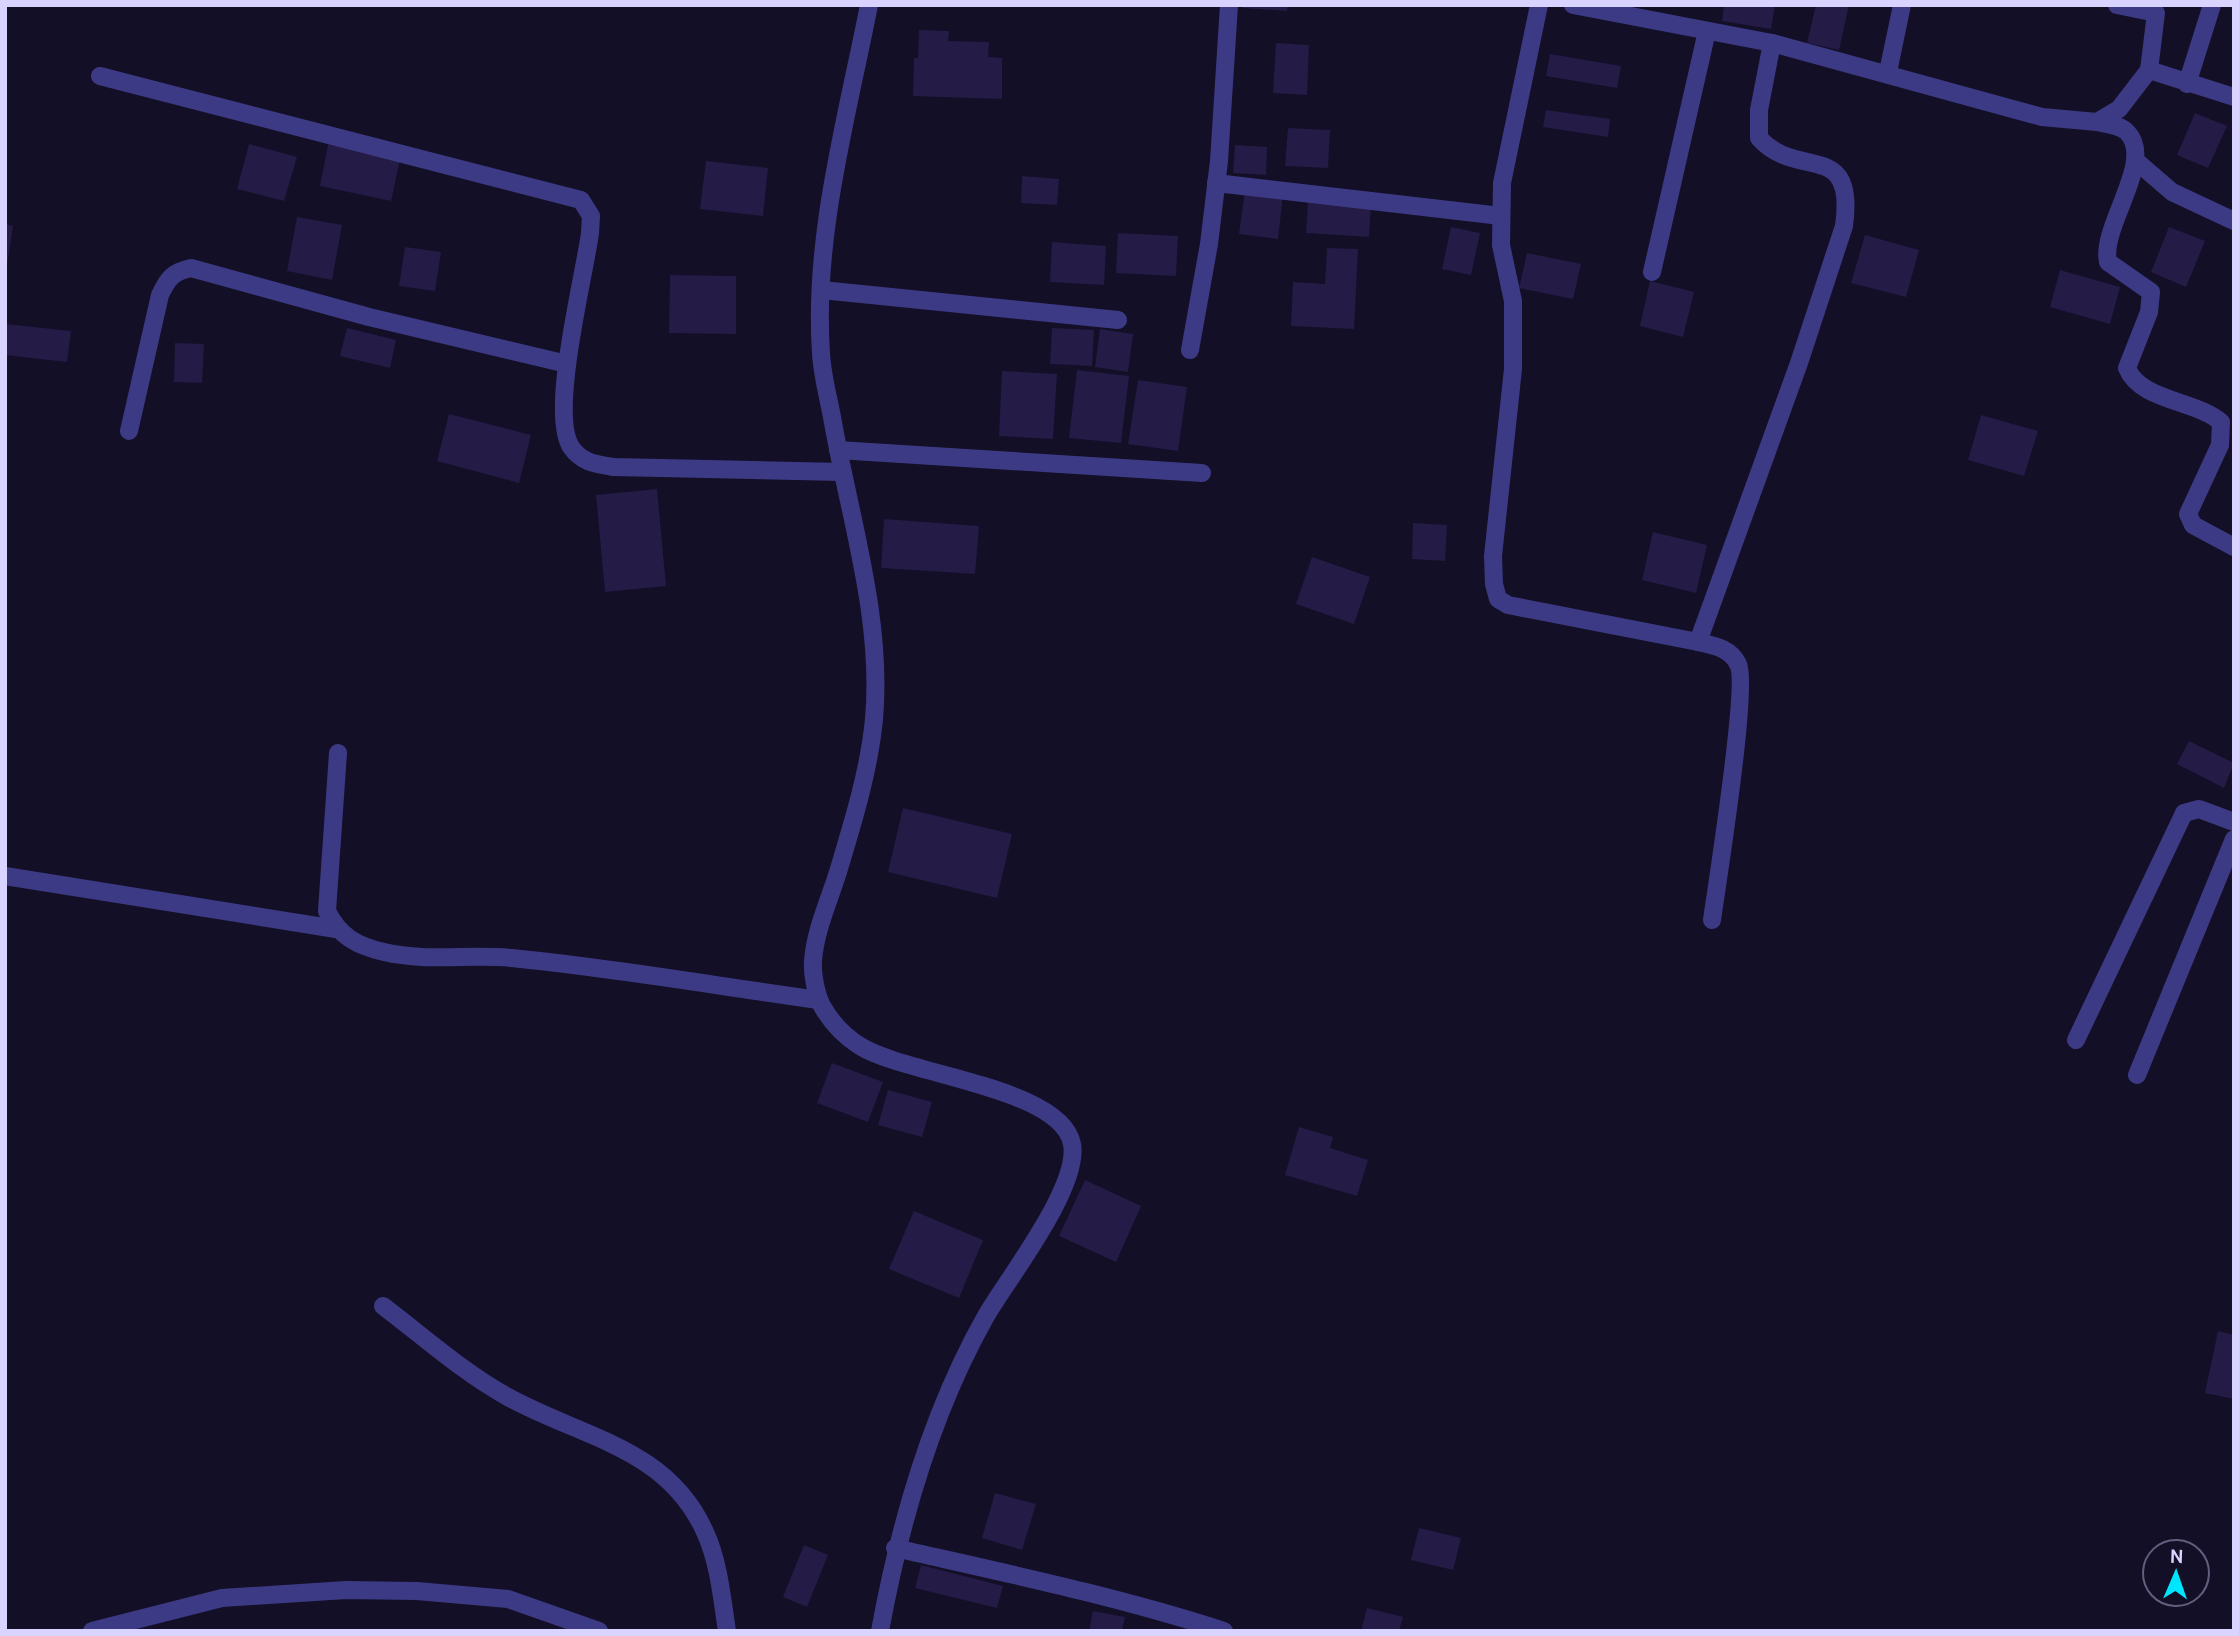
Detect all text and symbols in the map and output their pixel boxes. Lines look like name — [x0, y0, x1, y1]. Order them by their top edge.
north arrow — [2141, 1538, 2211, 1608]
text: N — [2169, 1545, 2184, 1568]

